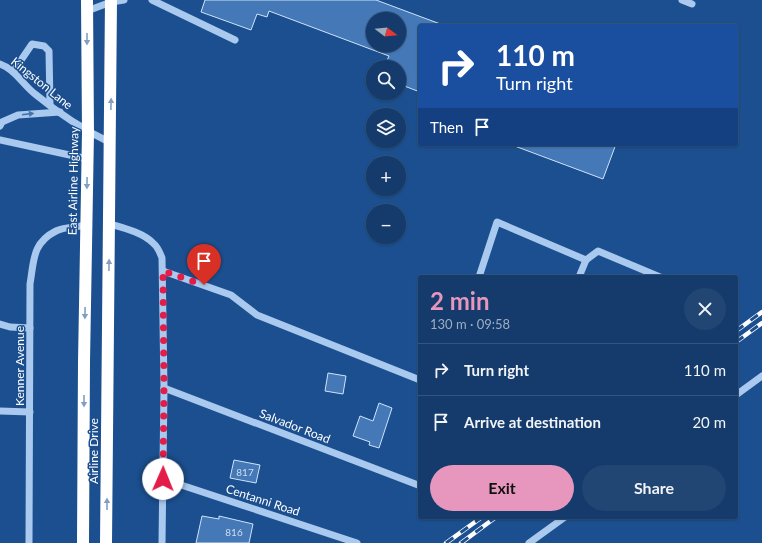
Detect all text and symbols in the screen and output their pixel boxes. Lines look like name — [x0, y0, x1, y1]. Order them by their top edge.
north arrow — [366, 12, 406, 52]
map controls — [366, 12, 406, 244]
one-way arrow — [84, 33, 90, 46]
text: 110 m — [496, 38, 575, 72]
icon: right — [430, 40, 482, 92]
street label: Kingston Lane — [8, 54, 76, 112]
button: search — [366, 60, 406, 100]
text: Turn right — [496, 72, 573, 94]
one-way arrow — [108, 97, 114, 110]
button: layers — [366, 108, 406, 148]
one-way arrow — [22, 111, 34, 117]
icon: arrive — [471, 116, 493, 138]
text: Then — [430, 118, 463, 136]
street label: East Airline Highway — [65, 126, 81, 235]
button: + — [366, 156, 406, 196]
one-way arrow — [84, 177, 90, 190]
button: − — [366, 204, 406, 244]
pin — [187, 244, 221, 285]
icon: arrive — [193, 250, 215, 272]
one-way arrow — [106, 259, 113, 271]
text: 2 min — [430, 286, 490, 315]
button: close — [684, 288, 726, 330]
one-way arrow — [82, 307, 88, 320]
text: 130 m · 09:58 — [430, 316, 510, 332]
street label: Kenner Avenue — [12, 326, 27, 406]
icon: right — [430, 359, 452, 381]
text: Turn right — [464, 361, 529, 379]
text: 110 m — [684, 361, 726, 379]
one-way arrow — [81, 395, 87, 408]
street label: Salvador Road — [257, 406, 333, 446]
icon: arrive — [430, 411, 452, 433]
text: Arrive at destination — [464, 413, 601, 431]
text: 20 m — [692, 413, 726, 431]
street label: Airline Drive — [86, 418, 101, 484]
position arrow — [142, 458, 184, 500]
button: Exit — [430, 465, 574, 511]
button: Share — [582, 465, 726, 511]
house number: 817 — [236, 466, 254, 478]
street label: Centanni Road — [224, 481, 302, 519]
one-way arrow — [104, 497, 110, 510]
house number: 816 — [225, 526, 243, 538]

